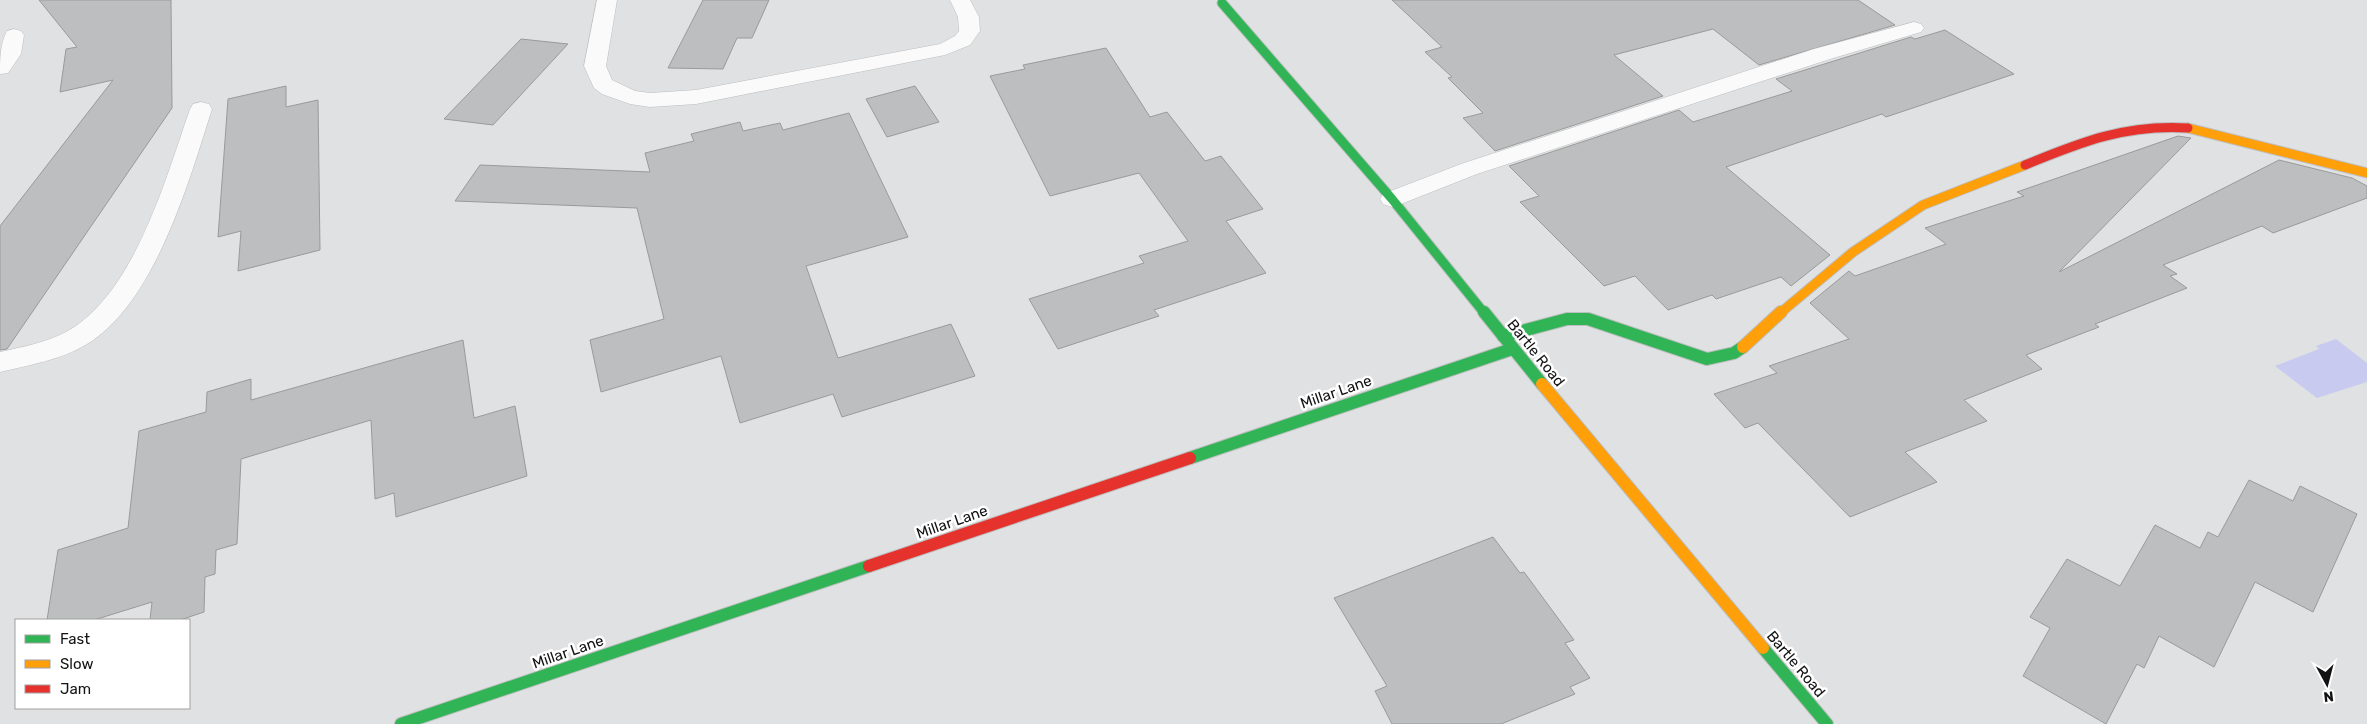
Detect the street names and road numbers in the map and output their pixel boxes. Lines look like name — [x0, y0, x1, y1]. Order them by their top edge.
street label: Bartle Road — [1503, 316, 1569, 390]
street label: Millar Lane — [1298, 371, 1374, 413]
street label: Millar Lane — [914, 501, 990, 543]
street label: Bartle Road — [1763, 627, 1829, 701]
street label: Millar Lane — [530, 631, 606, 673]

